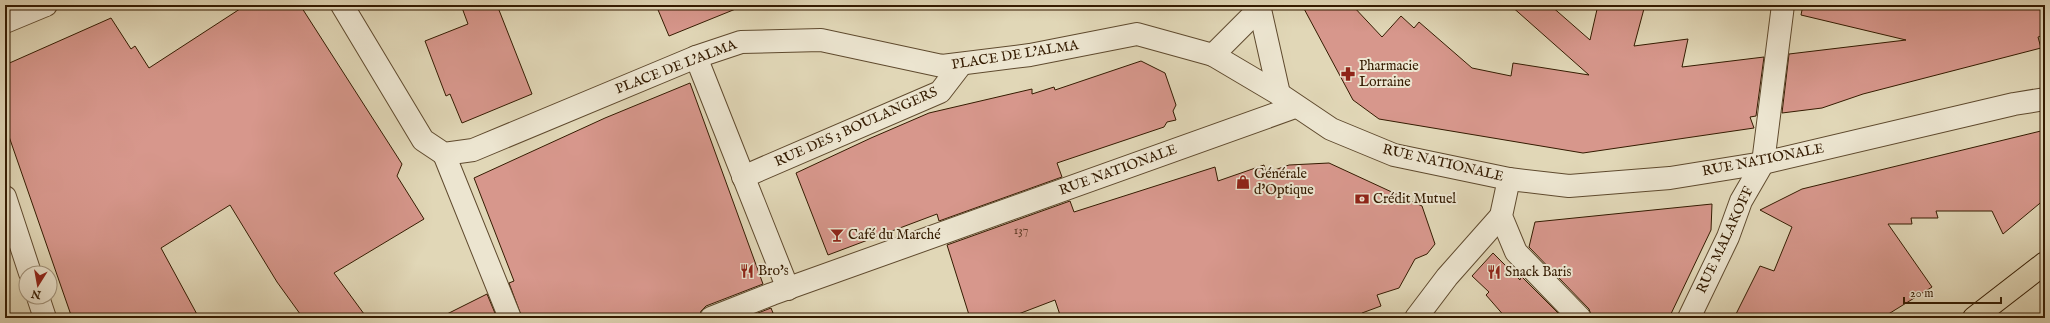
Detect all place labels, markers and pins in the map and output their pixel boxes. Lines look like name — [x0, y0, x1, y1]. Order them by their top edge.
place label: Pharmacie Lorraine — [1359, 57, 1419, 91]
pharmacy icon: Pharmacie Lorraine — [1340, 66, 1356, 82]
place label: Générale d'Optique — [1254, 165, 1314, 199]
shop icon: Générale d'Optique — [1235, 174, 1251, 190]
place label: Crédit Mutuel — [1373, 190, 1456, 208]
bank icon: Crédit Mutuel — [1354, 191, 1370, 207]
place label: Café du Marché — [848, 226, 941, 244]
bar icon: Café du Marché — [829, 227, 845, 243]
place label: Bro's — [758, 262, 789, 280]
restaurant icon: Bro's — [739, 263, 755, 279]
place label: Snack Baris — [1505, 263, 1571, 281]
restaurant icon: Snack Baris — [1486, 264, 1502, 280]

